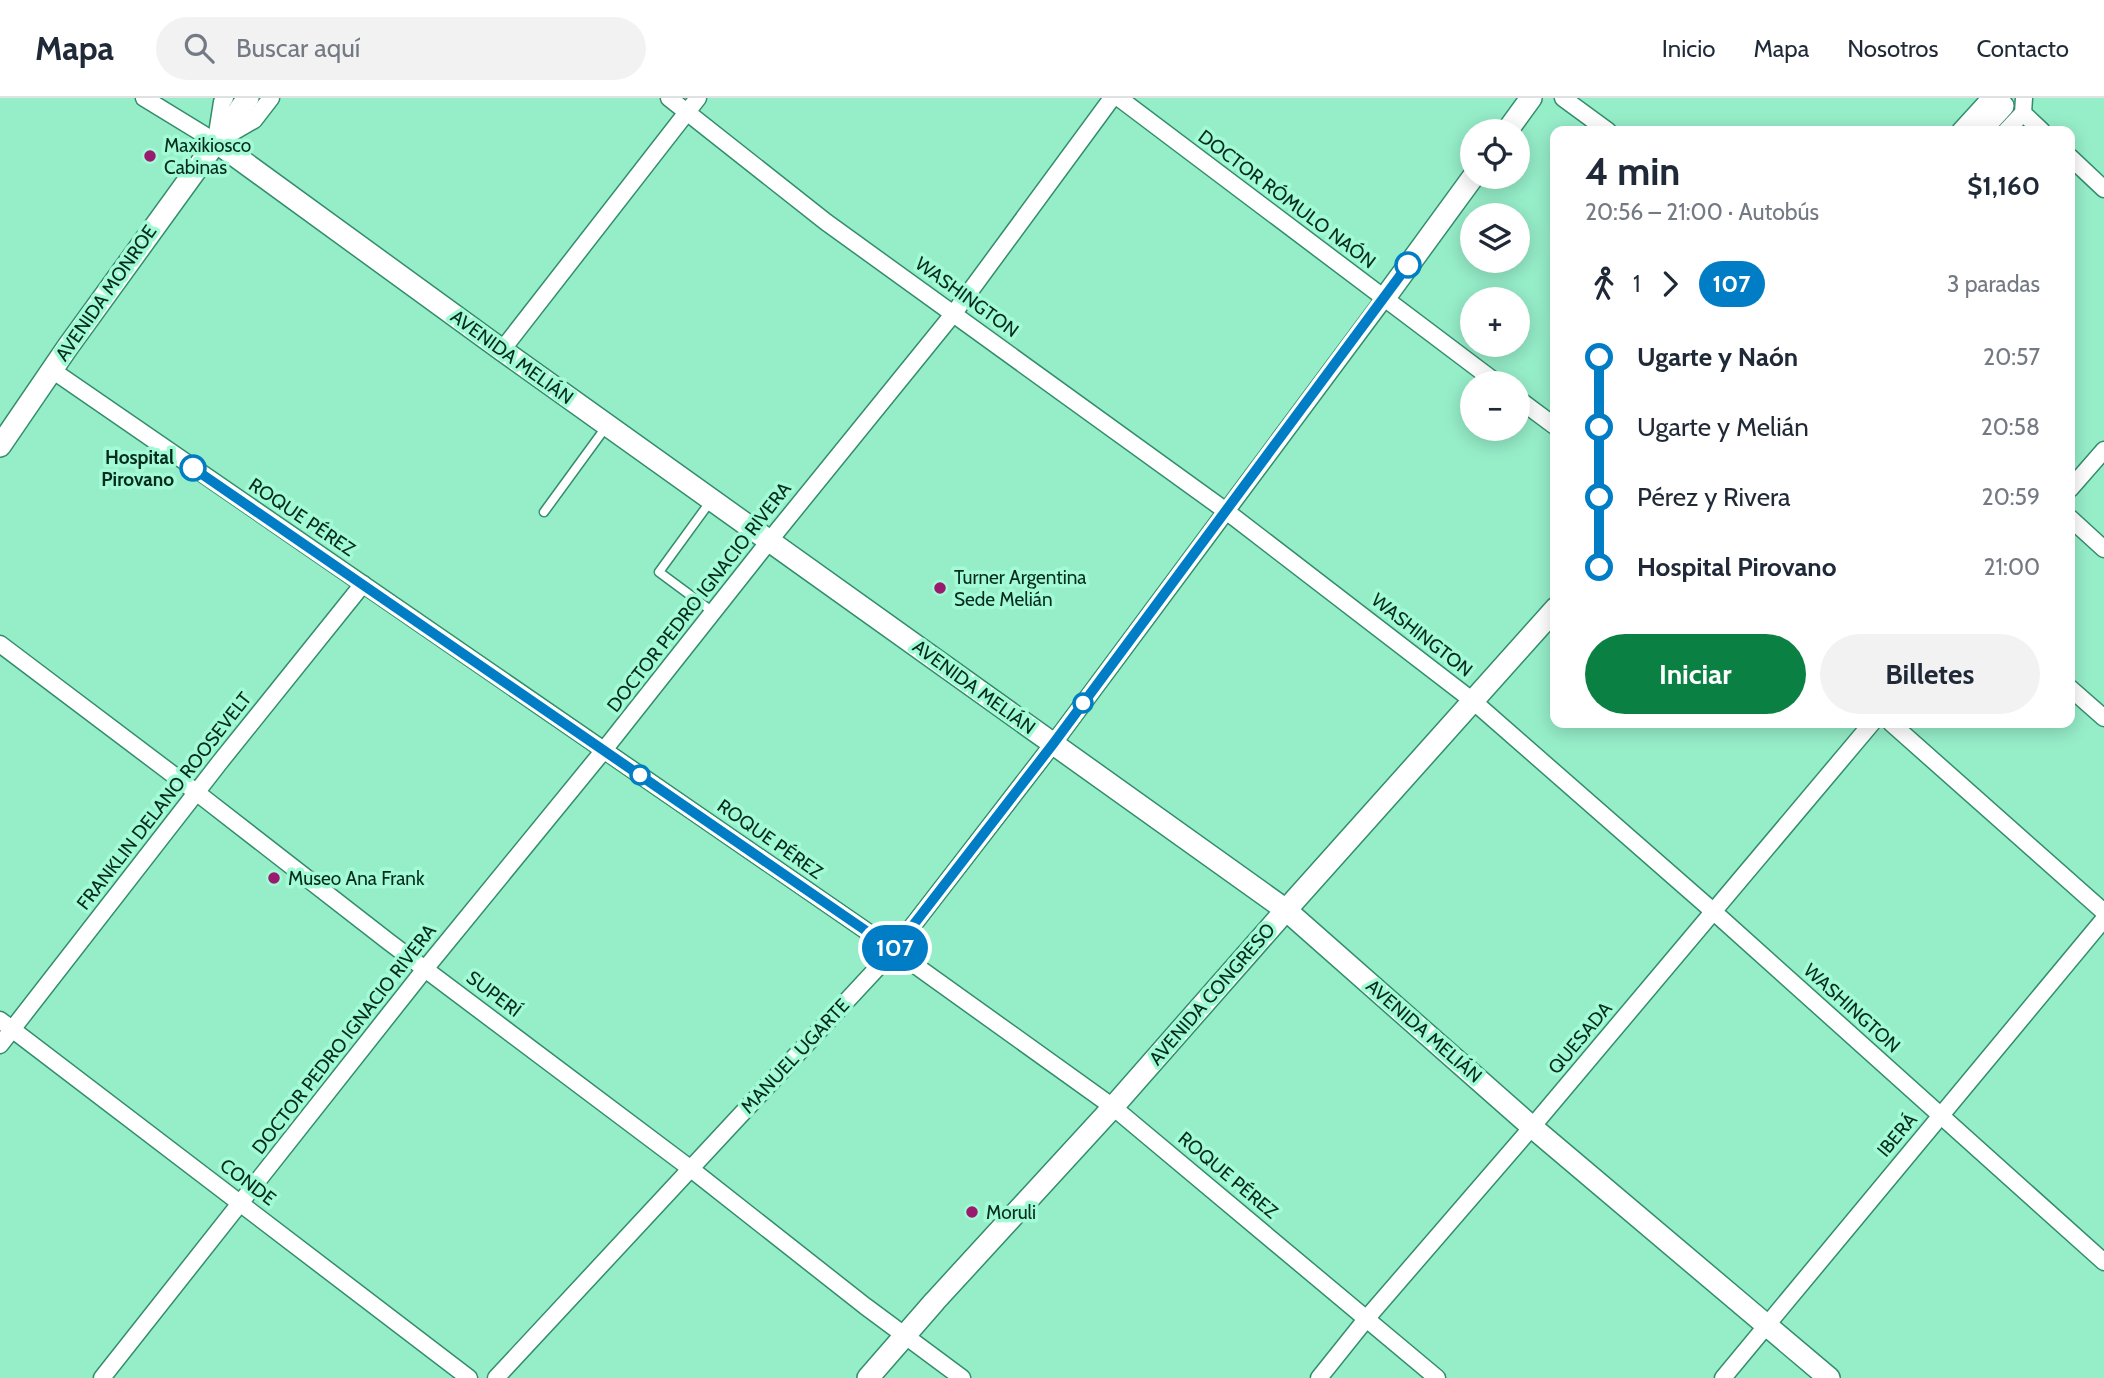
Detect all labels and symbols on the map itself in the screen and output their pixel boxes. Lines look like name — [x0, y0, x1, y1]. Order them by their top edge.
street label: DOCTOR RÓMULO NAÓN — [1194, 124, 1381, 273]
place label: Maxikiosco Cabinas — [164, 134, 251, 179]
marker: Maxikiosco Cabinas — [142, 148, 158, 164]
street label: AVENIDA MONROE — [51, 221, 161, 365]
street label: WASHINGTON — [911, 252, 1023, 342]
unlabelled marker — [1395, 252, 1421, 278]
street label: AVENIDA MELIÁN — [446, 304, 578, 409]
place label: Hospital Pirovano — [101, 446, 174, 491]
marker: Hospital Pirovano — [180, 455, 206, 481]
street label: ROQUE PÉREZ — [245, 472, 360, 561]
street label: DOCTOR PEDRO IGNACIO RIVERA — [602, 477, 796, 716]
place label: Turner Argentina Sede Melián — [954, 566, 1087, 611]
marker: Turner Argentina Sede Melián — [932, 580, 948, 596]
street label: WASHINGTON — [1367, 588, 1477, 682]
street label: AVENIDA MELIÁN — [908, 634, 1040, 739]
street label: FRANKLIN DELANO ROOSEVELT — [72, 688, 256, 914]
unlabelled marker — [1073, 693, 1093, 713]
unlabelled marker — [630, 765, 650, 785]
street label: ROQUE PÉREZ — [713, 793, 828, 884]
place label: Museo Ana Frank — [288, 867, 425, 890]
marker: Museo Ana Frank — [266, 870, 282, 886]
street label: AVENIDA CONGRESO — [1144, 918, 1280, 1070]
street label: DOCTOR PEDRO IGNACIO RIVERA — [247, 919, 441, 1158]
line badge: 107 — [855, 925, 935, 971]
street label: WASHINGTON — [1799, 959, 1905, 1057]
street label: SUPERÍ — [462, 965, 527, 1022]
street label: AVENIDA MELIÁN — [1361, 974, 1487, 1088]
street label: MANUEL UGARTE — [736, 994, 854, 1118]
street label: QUESADA — [1543, 997, 1617, 1079]
street label: IBERÁ — [1871, 1108, 1922, 1162]
street label: ROQUE PÉREZ — [1173, 1126, 1284, 1224]
street label: CONDE — [216, 1154, 280, 1210]
place label: Moruli — [986, 1201, 1036, 1224]
marker: Moruli — [964, 1204, 980, 1220]

